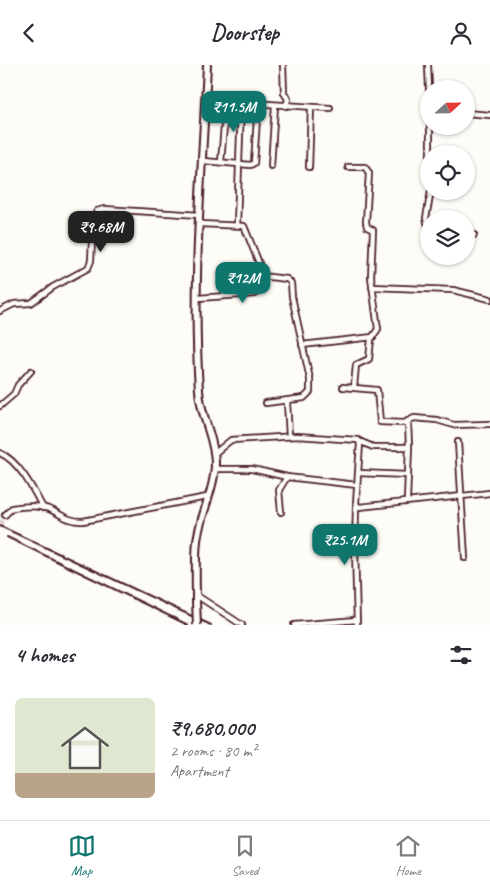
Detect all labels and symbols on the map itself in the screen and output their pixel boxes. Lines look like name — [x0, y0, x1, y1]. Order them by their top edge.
north arrow — [420, 80, 475, 135]
pin: ₹11.5M — [193, 91, 275, 133]
pin: ₹9.68M — [60, 211, 142, 253]
pin: ₹12M — [213, 261, 273, 304]
pin: ₹25.1M — [304, 523, 386, 566]

